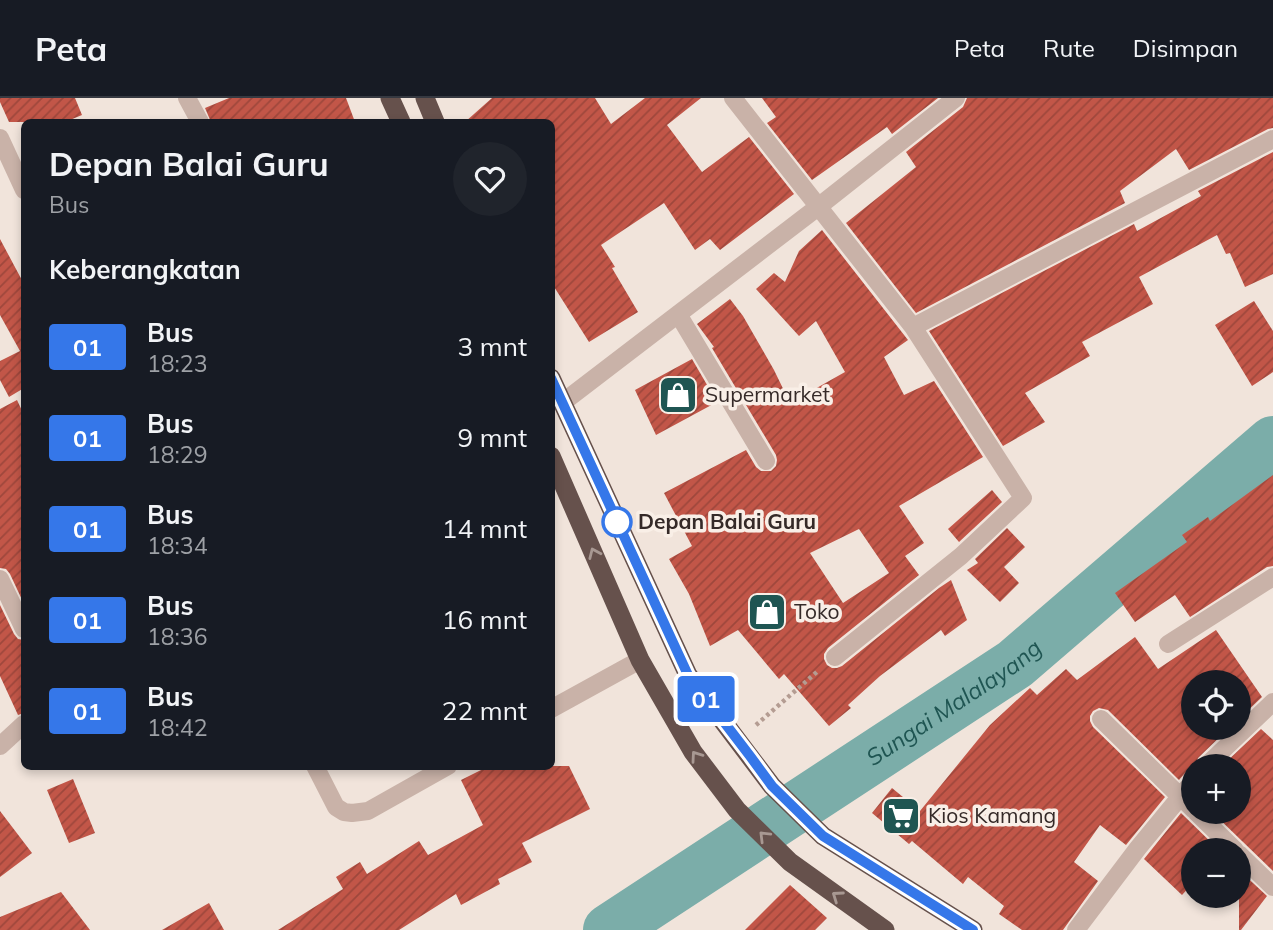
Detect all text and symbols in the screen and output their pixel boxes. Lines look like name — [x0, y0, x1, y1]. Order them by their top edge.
text: Peta — [35, 28, 107, 69]
text: Peta — [954, 33, 1005, 63]
text: Rute — [1043, 33, 1095, 63]
text: Disimpan — [1133, 33, 1238, 63]
button: heart — [453, 142, 527, 216]
text: Depan Balai Guru — [49, 143, 329, 184]
text: Bus — [49, 190, 89, 219]
text: Keberangkatan — [49, 253, 241, 286]
text: Bus — [147, 316, 193, 349]
text: 3 mnt — [457, 330, 527, 363]
text: 01 — [73, 332, 102, 362]
text: 18:23 — [147, 349, 207, 378]
shop icon: Supermarket — [657, 374, 699, 416]
place label: Supermarket — [705, 381, 830, 407]
text: Bus — [147, 407, 193, 440]
text: 9 mnt — [457, 421, 527, 454]
text: 01 — [73, 423, 102, 453]
text: 18:29 — [147, 440, 207, 469]
text: Bus — [147, 498, 193, 531]
marker: Depan Balai Guru — [602, 507, 632, 537]
place label: Depan Balai Guru — [638, 508, 816, 534]
text: 14 mnt — [442, 512, 527, 545]
text: 01 — [73, 514, 102, 544]
text: 18:34 — [147, 531, 207, 560]
one-way arrow — [588, 548, 602, 560]
text: Bus — [147, 589, 193, 622]
shop icon: Toko — [746, 591, 788, 633]
place label: Toko — [794, 598, 840, 624]
text: 16 mnt — [442, 603, 527, 636]
text: 01 — [73, 605, 102, 635]
text: 18:36 — [147, 622, 207, 651]
water label: Sungai Malalayang — [860, 633, 1047, 772]
map controls — [1181, 670, 1251, 908]
button: locate — [1181, 670, 1251, 740]
line badge: 01 — [674, 676, 738, 722]
text: Bus — [147, 680, 193, 713]
text: 01 — [692, 684, 720, 714]
text: 22 mnt — [442, 694, 527, 727]
text: 01 — [73, 696, 102, 726]
text: 18:42 — [147, 713, 207, 742]
one-way arrow — [692, 751, 704, 764]
button: + — [1181, 754, 1251, 824]
supermarket icon: Kios Kamang — [880, 795, 922, 837]
place label: Kios Kamang — [928, 802, 1056, 828]
one-way arrow — [759, 831, 772, 844]
button: − — [1181, 838, 1251, 908]
one-way arrow — [832, 892, 845, 904]

